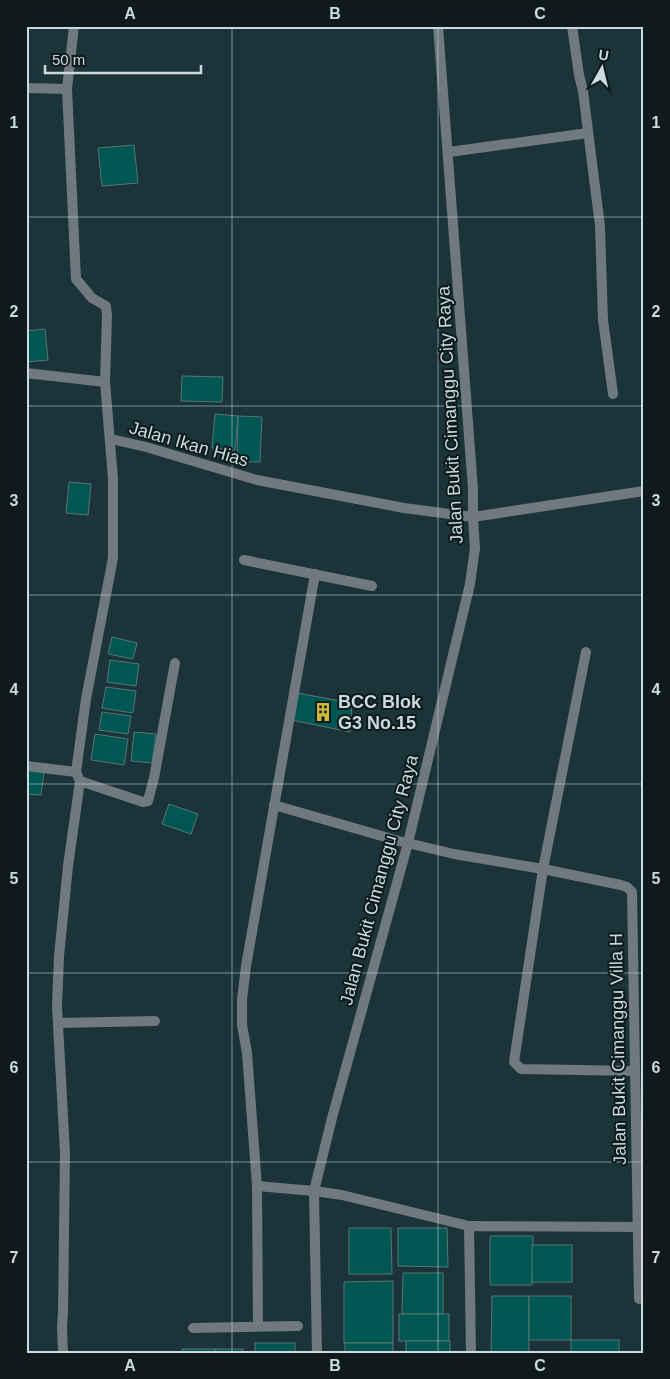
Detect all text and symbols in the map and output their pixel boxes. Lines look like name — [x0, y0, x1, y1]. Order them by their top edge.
text: A — [124, 5, 136, 22]
text: B — [329, 5, 341, 22]
text: C — [534, 5, 546, 22]
scale bar — [45, 42, 201, 74]
north arrow — [578, 42, 628, 92]
text: U — [598, 46, 610, 64]
text: 50 m — [52, 51, 85, 68]
text: 1 — [10, 114, 19, 131]
text: 1 — [652, 114, 661, 131]
street label: Jalan Bukit Cimanggu City Raya — [433, 285, 467, 544]
text: 2 — [10, 303, 19, 320]
text: 2 — [652, 303, 661, 320]
street label: Jalan Ikan Hias — [127, 417, 251, 471]
text: 3 — [10, 492, 19, 509]
text: 3 — [652, 492, 661, 509]
text: 4 — [10, 681, 19, 698]
text: 4 — [652, 681, 661, 698]
place label: BCC Blok G3 No.15 — [338, 692, 422, 733]
building icon: BCC Blok G3 No.15 — [312, 701, 334, 723]
street label: Jalan Bukit Cimanggu City Raya — [336, 752, 422, 1007]
text: 5 — [10, 870, 19, 887]
text: 5 — [652, 870, 661, 887]
street label: Jalan Bukit Cimanggu Villa H — [606, 933, 630, 1165]
text: 6 — [10, 1059, 19, 1076]
text: 6 — [652, 1059, 661, 1076]
text: 7 — [10, 1249, 19, 1266]
text: 7 — [652, 1249, 661, 1266]
text: A — [124, 1357, 136, 1374]
text: B — [329, 1357, 341, 1374]
text: C — [534, 1357, 546, 1374]

